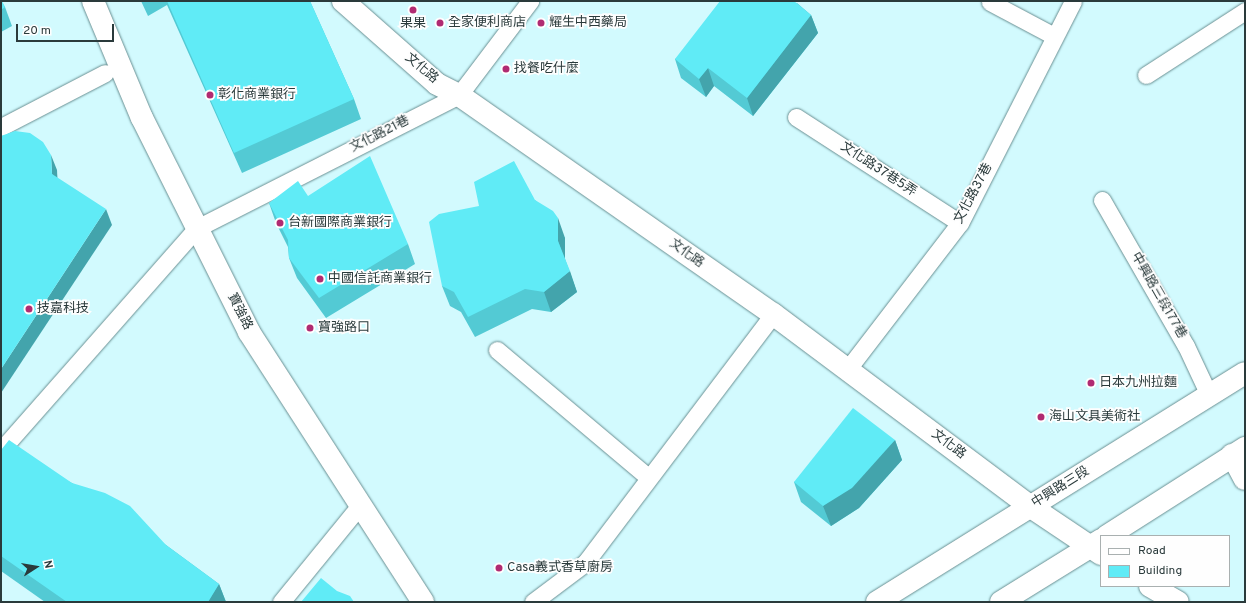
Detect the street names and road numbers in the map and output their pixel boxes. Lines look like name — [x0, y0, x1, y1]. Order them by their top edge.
street label: 文化路 — [401, 50, 441, 88]
street label: 文化路21巷 — [348, 113, 412, 157]
street label: 文化路37巷5弄 — [837, 140, 919, 200]
street label: 文化路37巷 — [952, 161, 996, 227]
street label: 文化路 — [666, 236, 706, 272]
street label: 中興路三段177巷 — [1127, 250, 1189, 342]
street label: 寶強路 — [223, 291, 255, 333]
street label: 文化路 — [928, 427, 968, 463]
street label: 中興路三段 — [1029, 464, 1093, 512]

